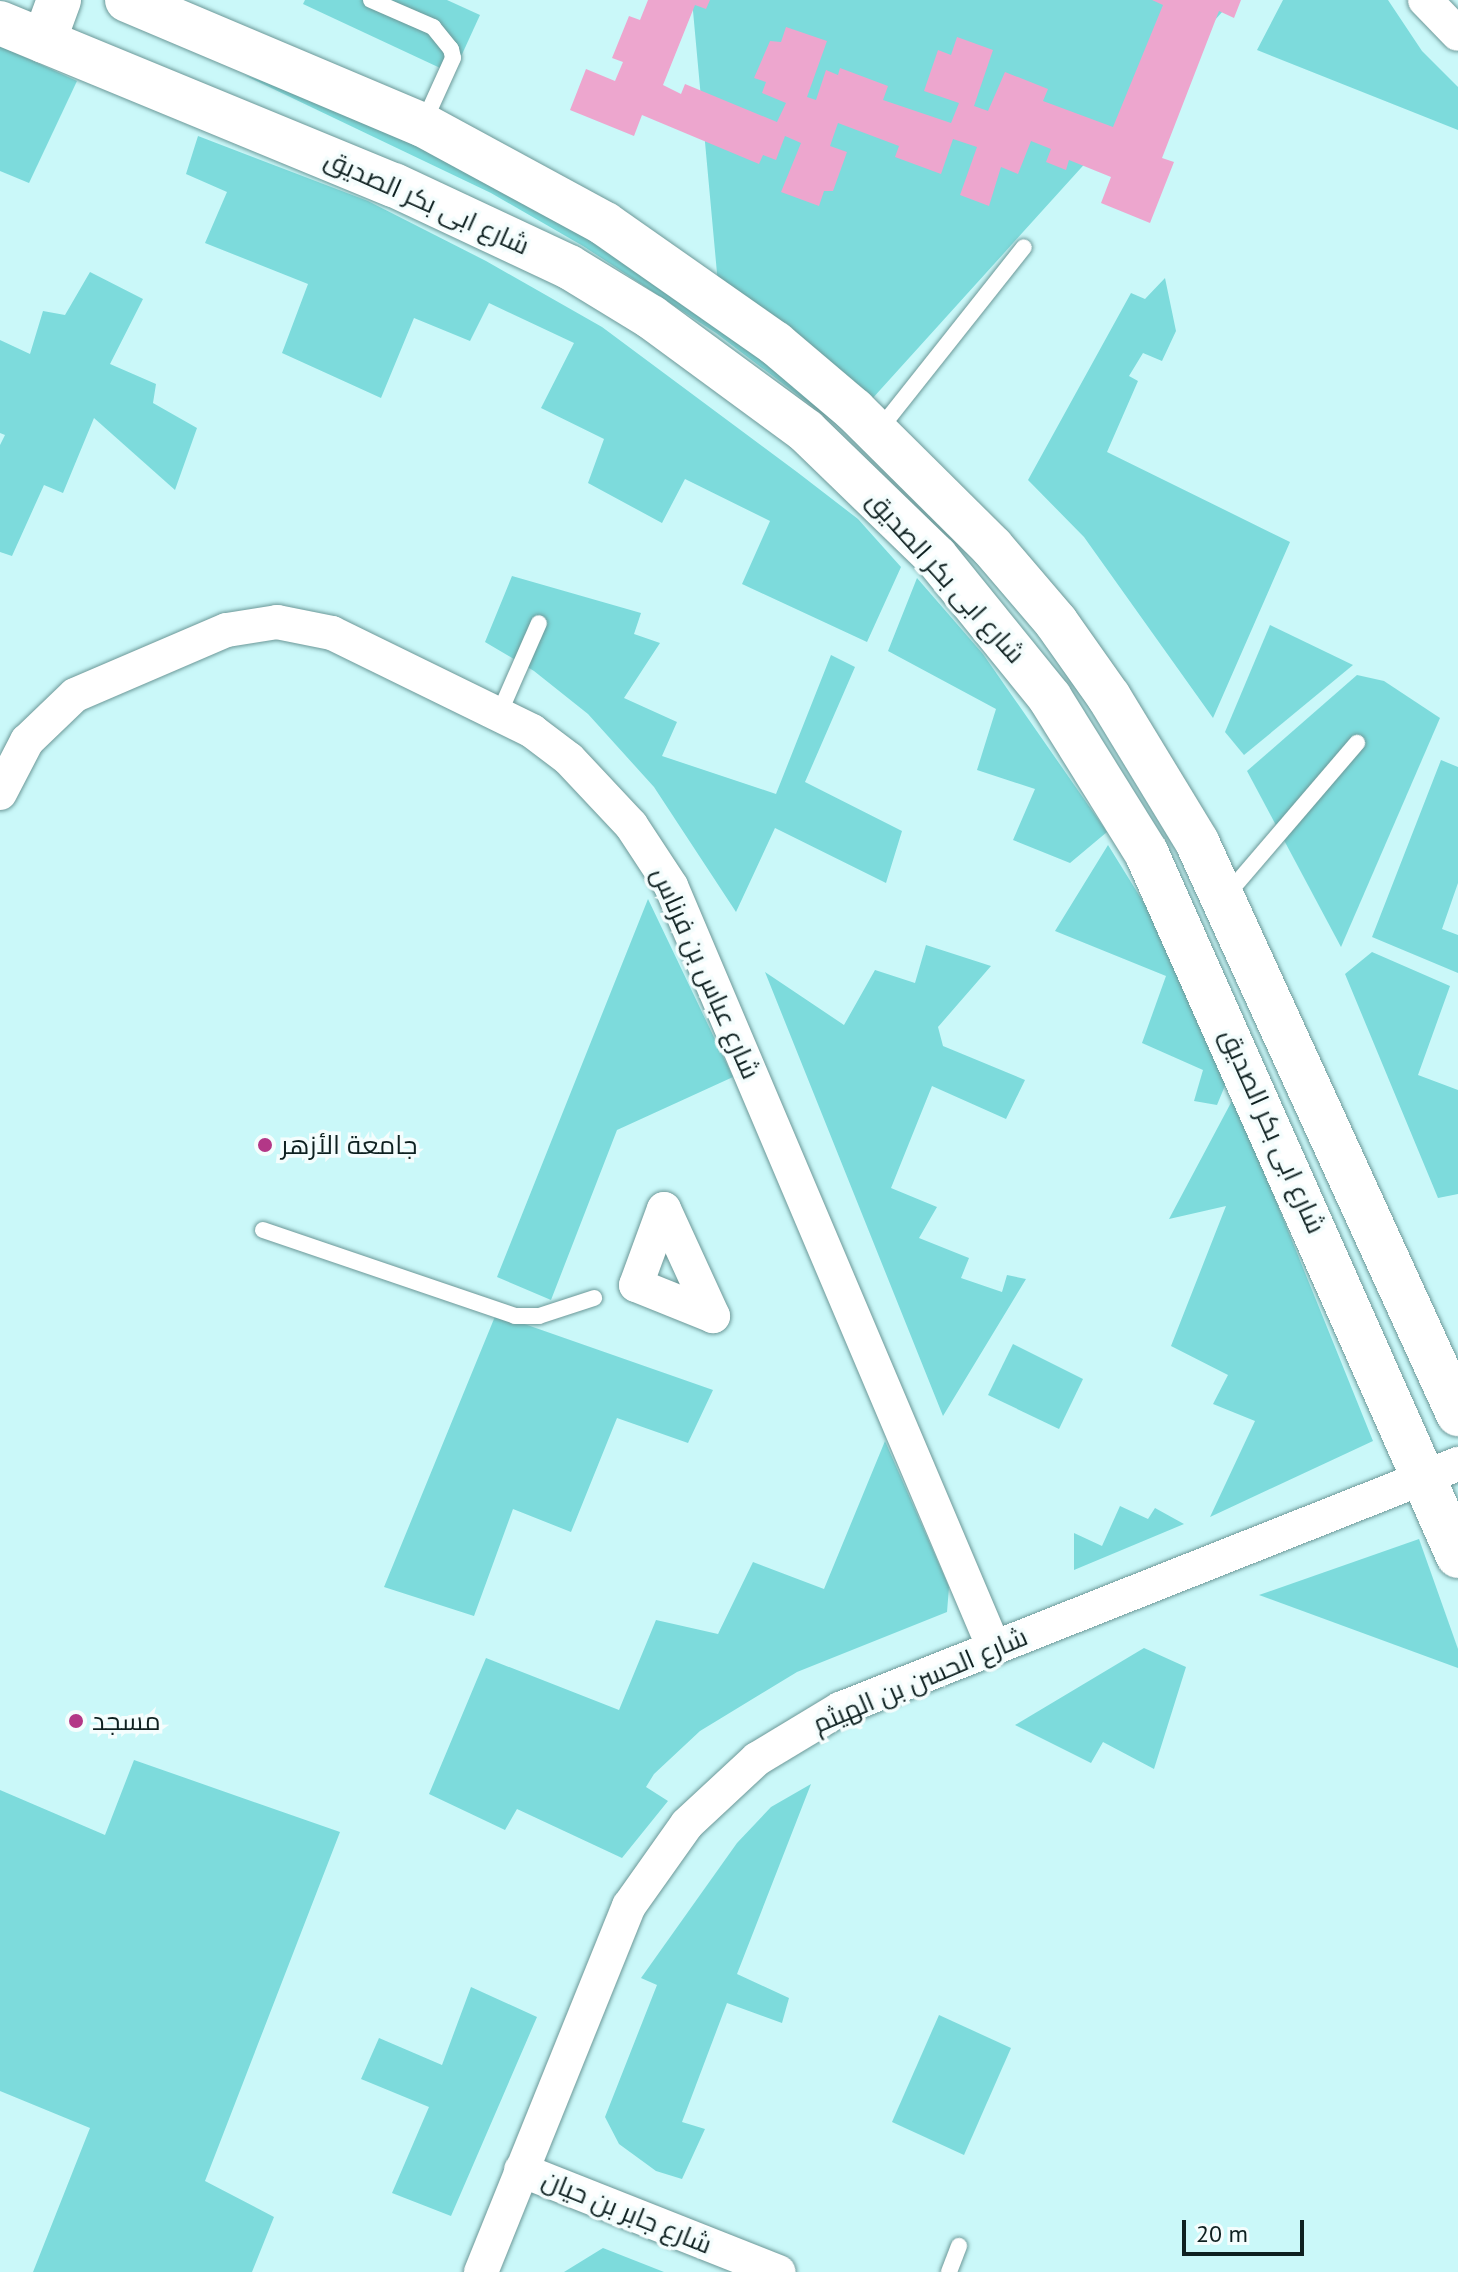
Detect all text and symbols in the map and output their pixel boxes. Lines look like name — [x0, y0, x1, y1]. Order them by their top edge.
street label: شارع ابى بكر الصديق — [320, 143, 534, 261]
street label: شارع ابى بكر الصديق — [861, 485, 1031, 669]
street label: شارع عباس بن فرناس — [645, 862, 767, 1084]
street label: شارع ابى بكر الصديق — [1214, 1024, 1332, 1238]
place label: جامعة الأزهر — [281, 1129, 417, 1161]
marker: جامعة الأزهر — [256, 1136, 274, 1154]
street label: شارع الحسن بن الهيثم — [808, 1621, 1032, 1739]
place label: مسجد — [92, 1705, 161, 1737]
marker: مسجد — [67, 1712, 85, 1730]
street label: شارع جابر بن حيان — [538, 2164, 716, 2260]
scale bar — [1186, 2204, 1308, 2254]
text: 20 m — [1196, 2218, 1248, 2249]

